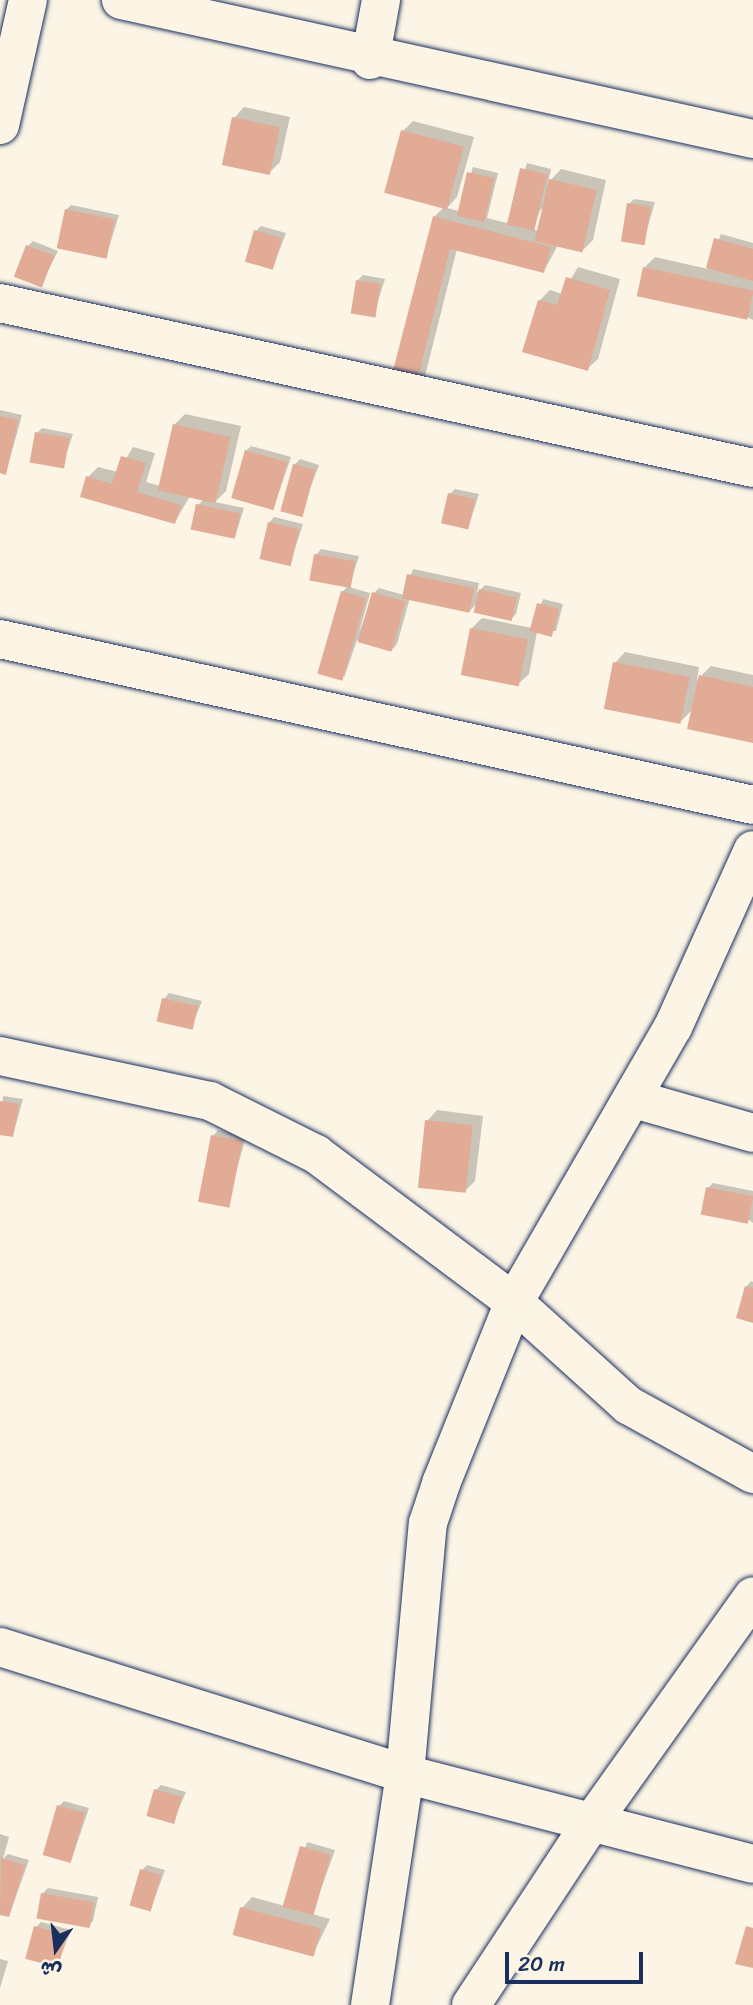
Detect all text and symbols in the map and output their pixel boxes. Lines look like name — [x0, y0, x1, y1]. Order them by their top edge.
north arrow — [21, 1914, 91, 1984]
scale bar — [508, 1938, 646, 1982]
text: 20 m — [518, 1945, 565, 1983]
text: ش — [37, 1951, 65, 1988]

